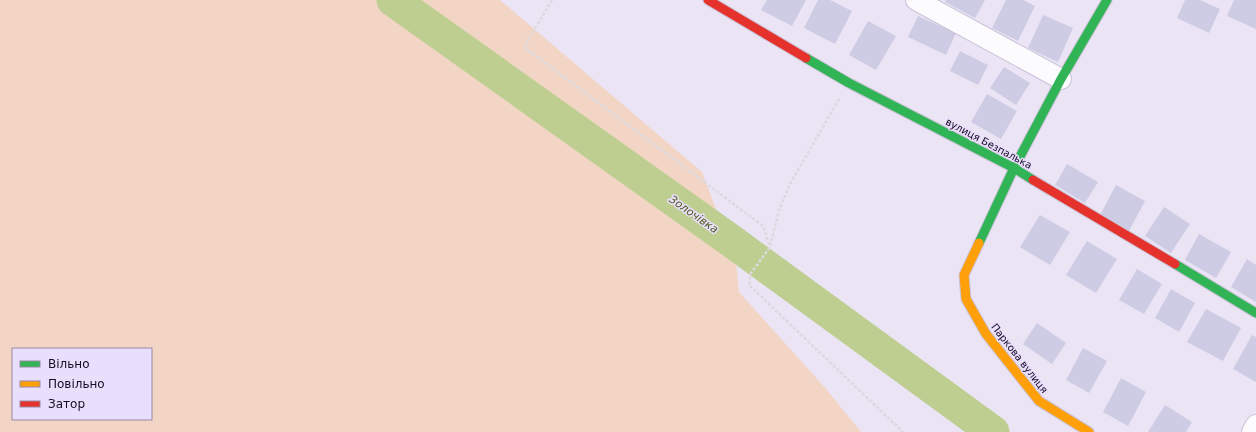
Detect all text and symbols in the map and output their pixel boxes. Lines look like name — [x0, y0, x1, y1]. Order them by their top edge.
street label: вулиця Безпалька — [944, 116, 1034, 171]
water label: Золочівка — [667, 193, 721, 236]
street label: Паркова вулиця — [989, 321, 1050, 395]
legend — [12, 348, 152, 420]
text: Вільно — [48, 357, 90, 371]
text: Повільно — [48, 377, 105, 391]
text: Затор — [48, 397, 85, 411]

